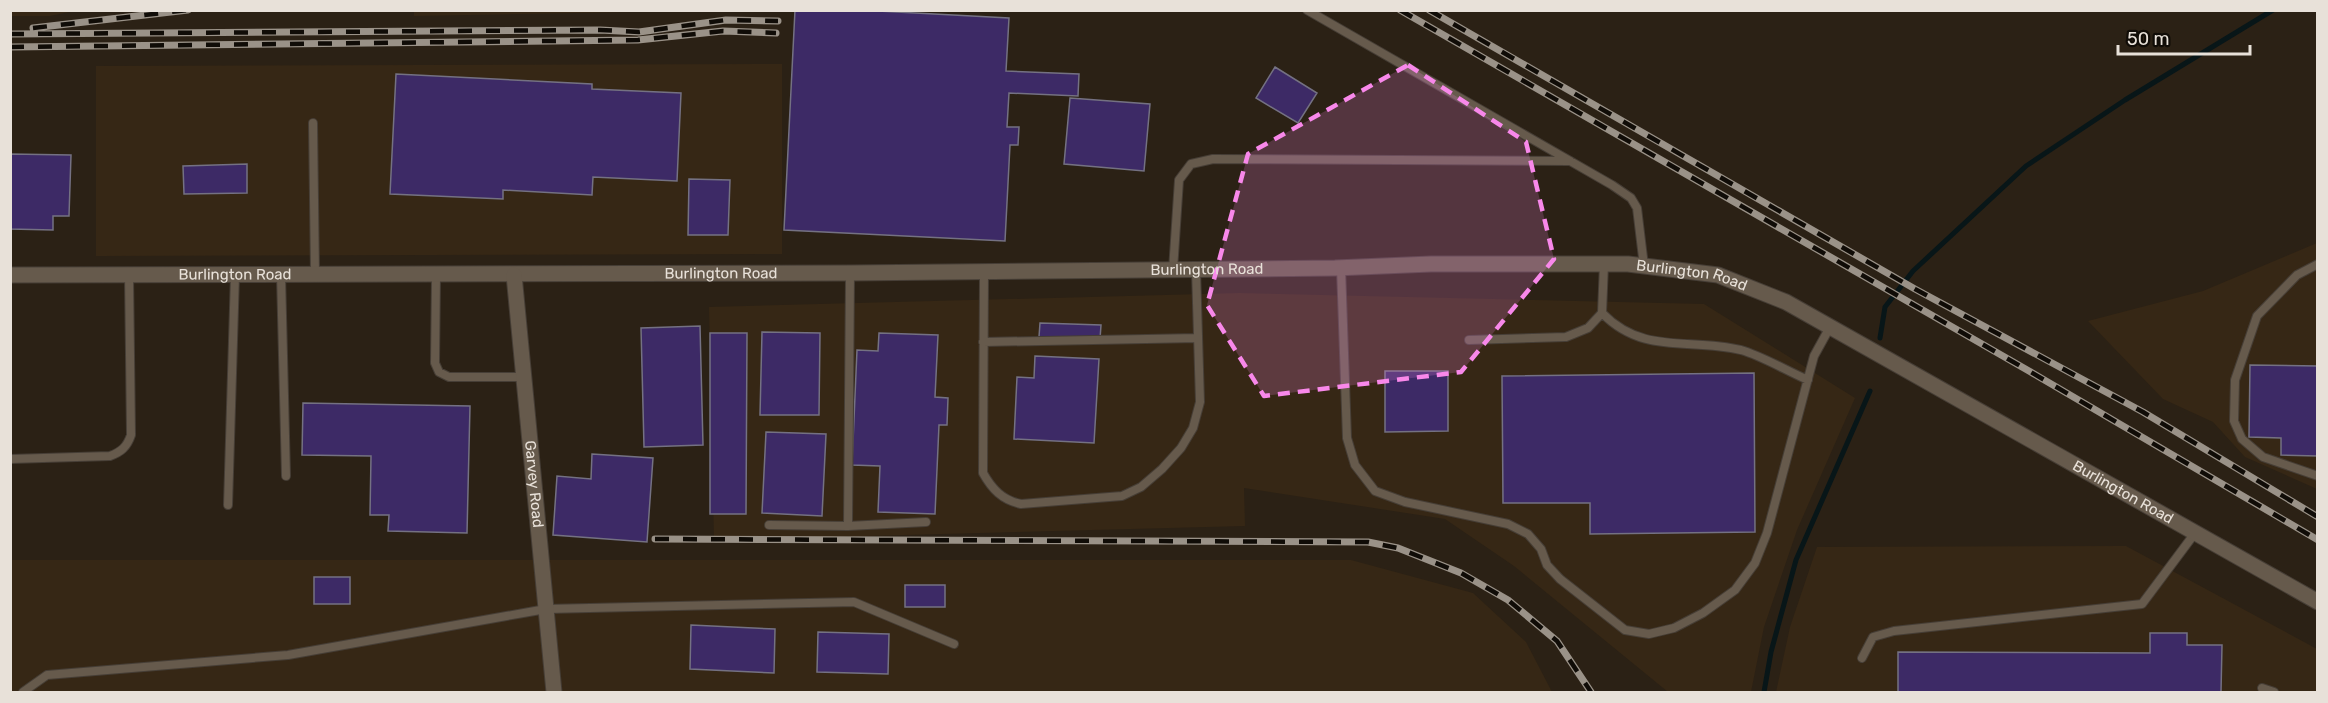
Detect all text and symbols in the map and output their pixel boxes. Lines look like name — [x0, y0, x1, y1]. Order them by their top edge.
scale bar — [2118, 18, 2250, 56]
text: 50 m — [2127, 28, 2170, 50]
street label: Burlington Road — [1635, 256, 1750, 295]
street label: Burlington Road — [1150, 260, 1264, 279]
street label: Burlington Road — [664, 264, 778, 282]
street label: Burlington Road — [178, 265, 292, 284]
street label: Garvey Road — [521, 440, 547, 528]
street label: Burlington Road — [2070, 457, 2177, 528]

